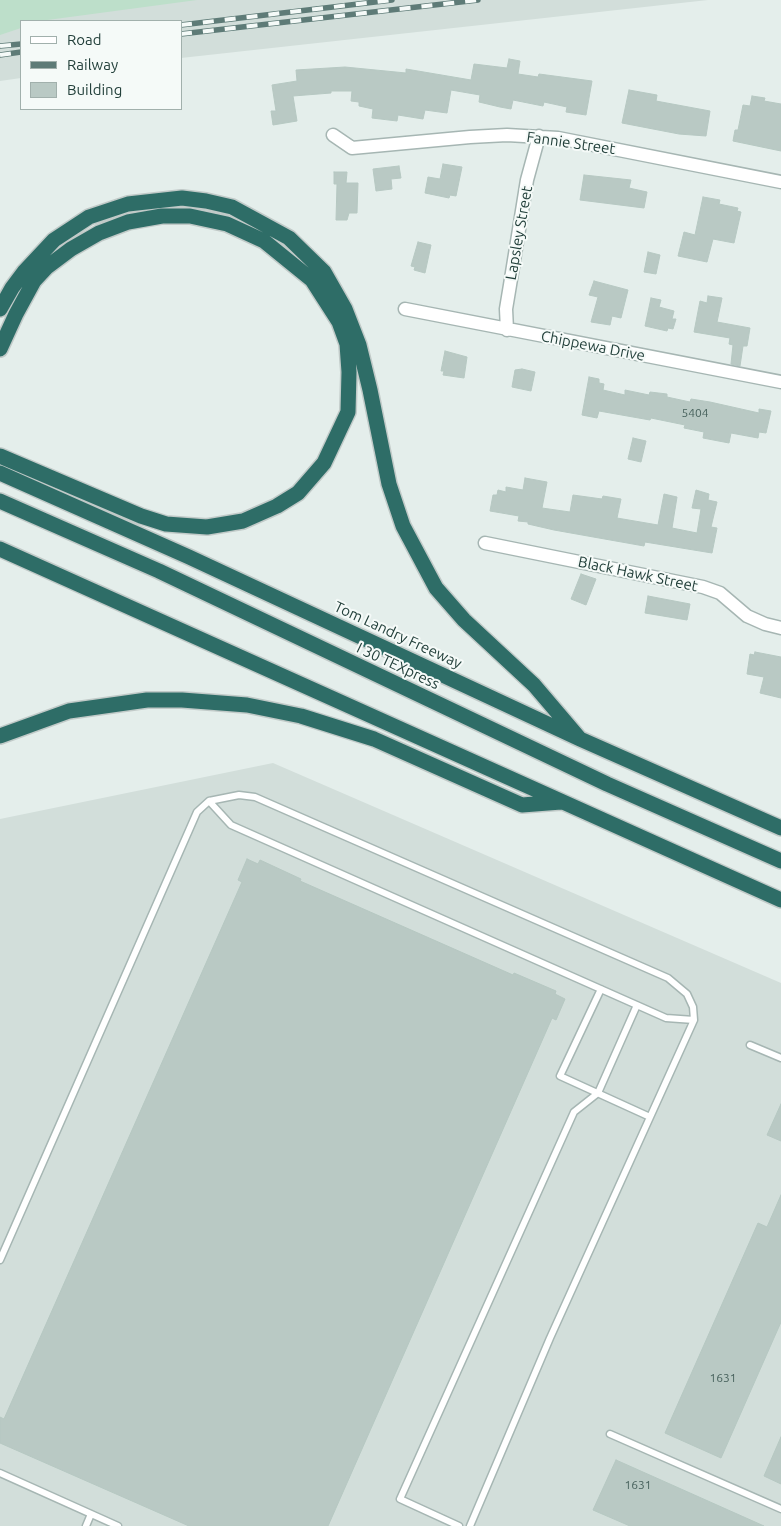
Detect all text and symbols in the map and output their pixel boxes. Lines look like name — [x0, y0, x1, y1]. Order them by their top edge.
legend — [20, 20, 182, 110]
text: Road — [67, 31, 102, 48]
text: Railway — [67, 56, 118, 73]
text: Building — [67, 81, 122, 98]
street label: Fannie Street — [525, 128, 617, 158]
street label: Lapsley Street — [502, 184, 536, 282]
street label: Chippewa Drive — [540, 327, 646, 365]
house number: 5404 — [681, 406, 709, 420]
street label: Black Hawk Street — [577, 553, 699, 595]
street label: Tom Landry Freeway — [331, 598, 465, 672]
street label: I 30 TEXpress — [354, 639, 442, 693]
house number: 1631 — [709, 1371, 737, 1385]
house number: 1631 — [624, 1478, 652, 1492]

